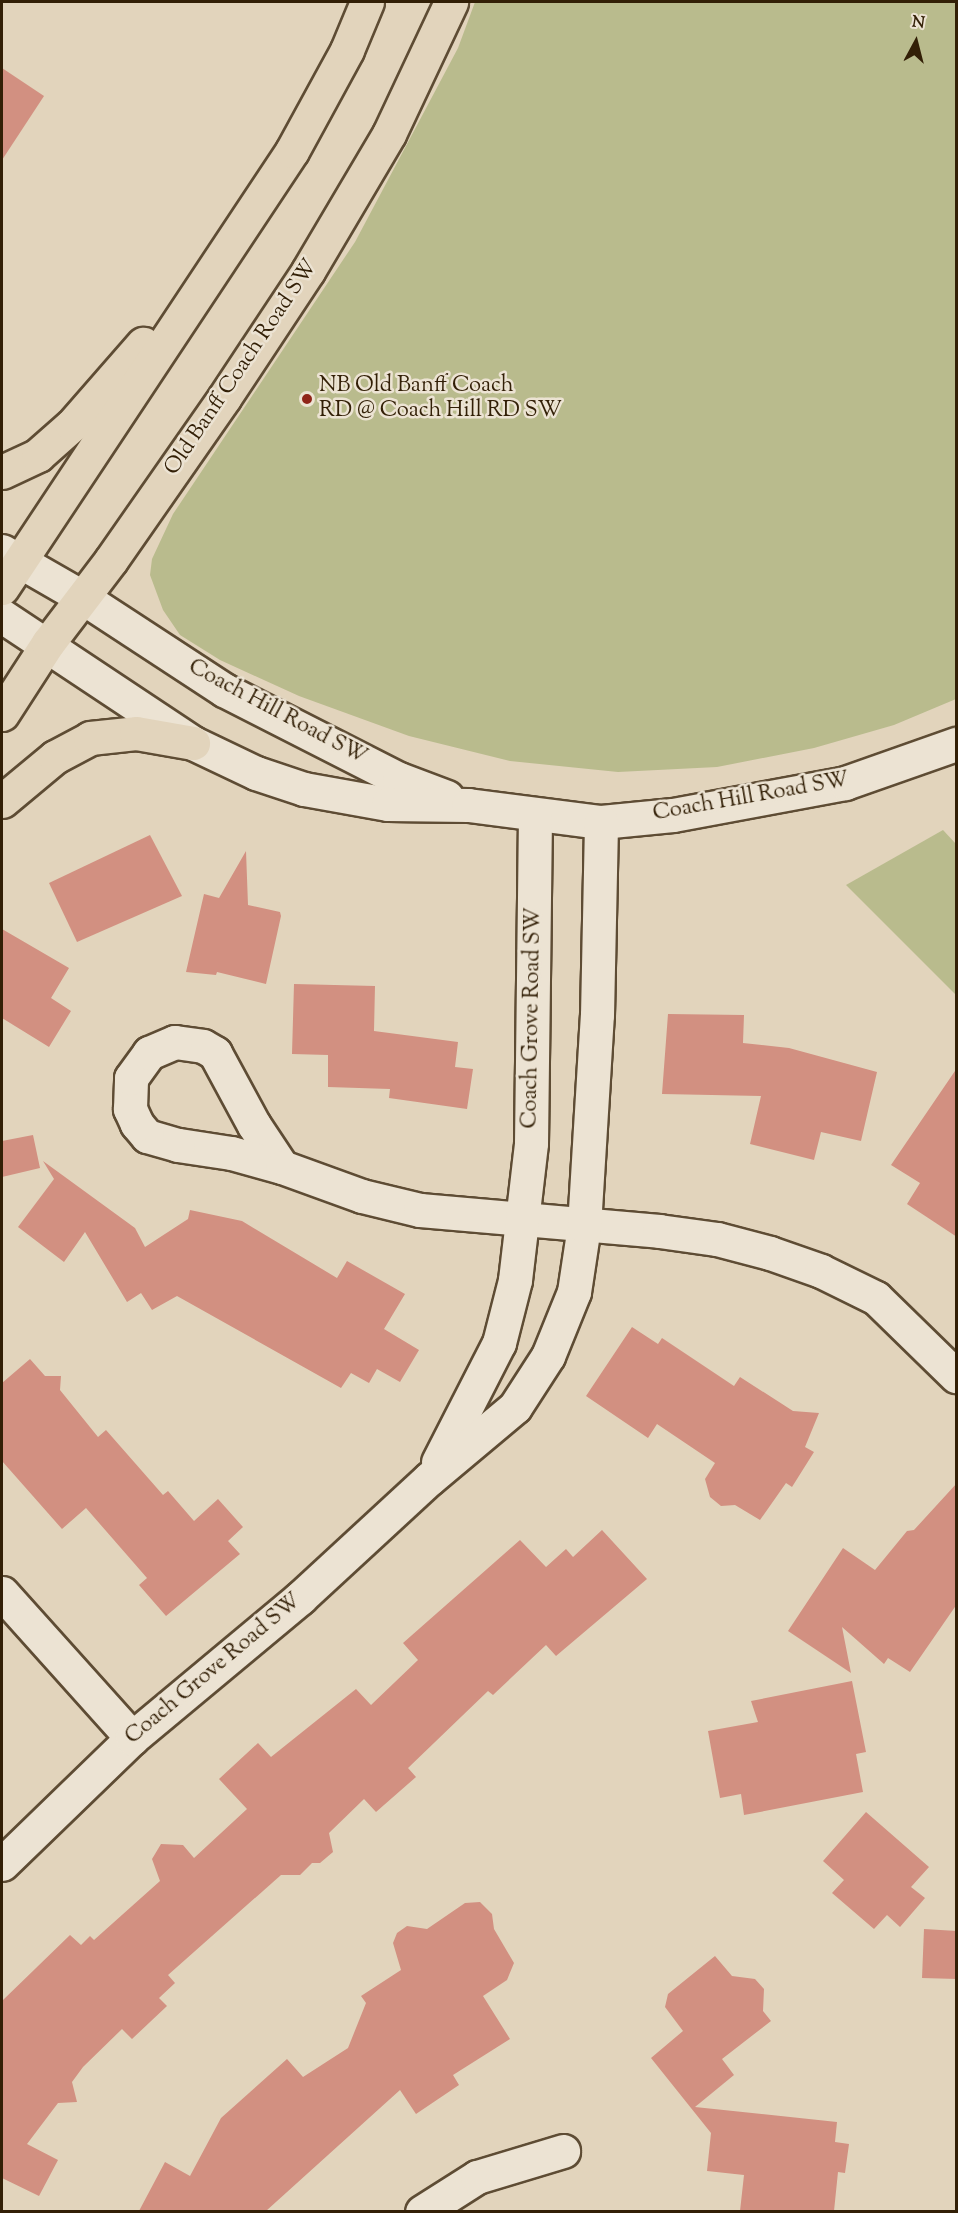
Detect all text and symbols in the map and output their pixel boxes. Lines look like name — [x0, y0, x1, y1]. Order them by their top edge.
text: N — [911, 11, 926, 36]
north arrow — [886, 12, 946, 72]
street label: Old Banff Coach Road SW — [160, 255, 324, 481]
place label: NB Old Banff Coach RD @ Coach Hill RD SW — [319, 373, 562, 424]
marker: NB Old Banff Coach RD @ Coach Hill RD SW — [300, 392, 314, 406]
street label: Coach Hill Road SW — [183, 655, 371, 771]
street label: Coach Hill Road SW — [651, 768, 851, 828]
street label: Coach Grove Road SW — [518, 907, 548, 1129]
street label: Coach Grove Road SW — [121, 1589, 307, 1751]

